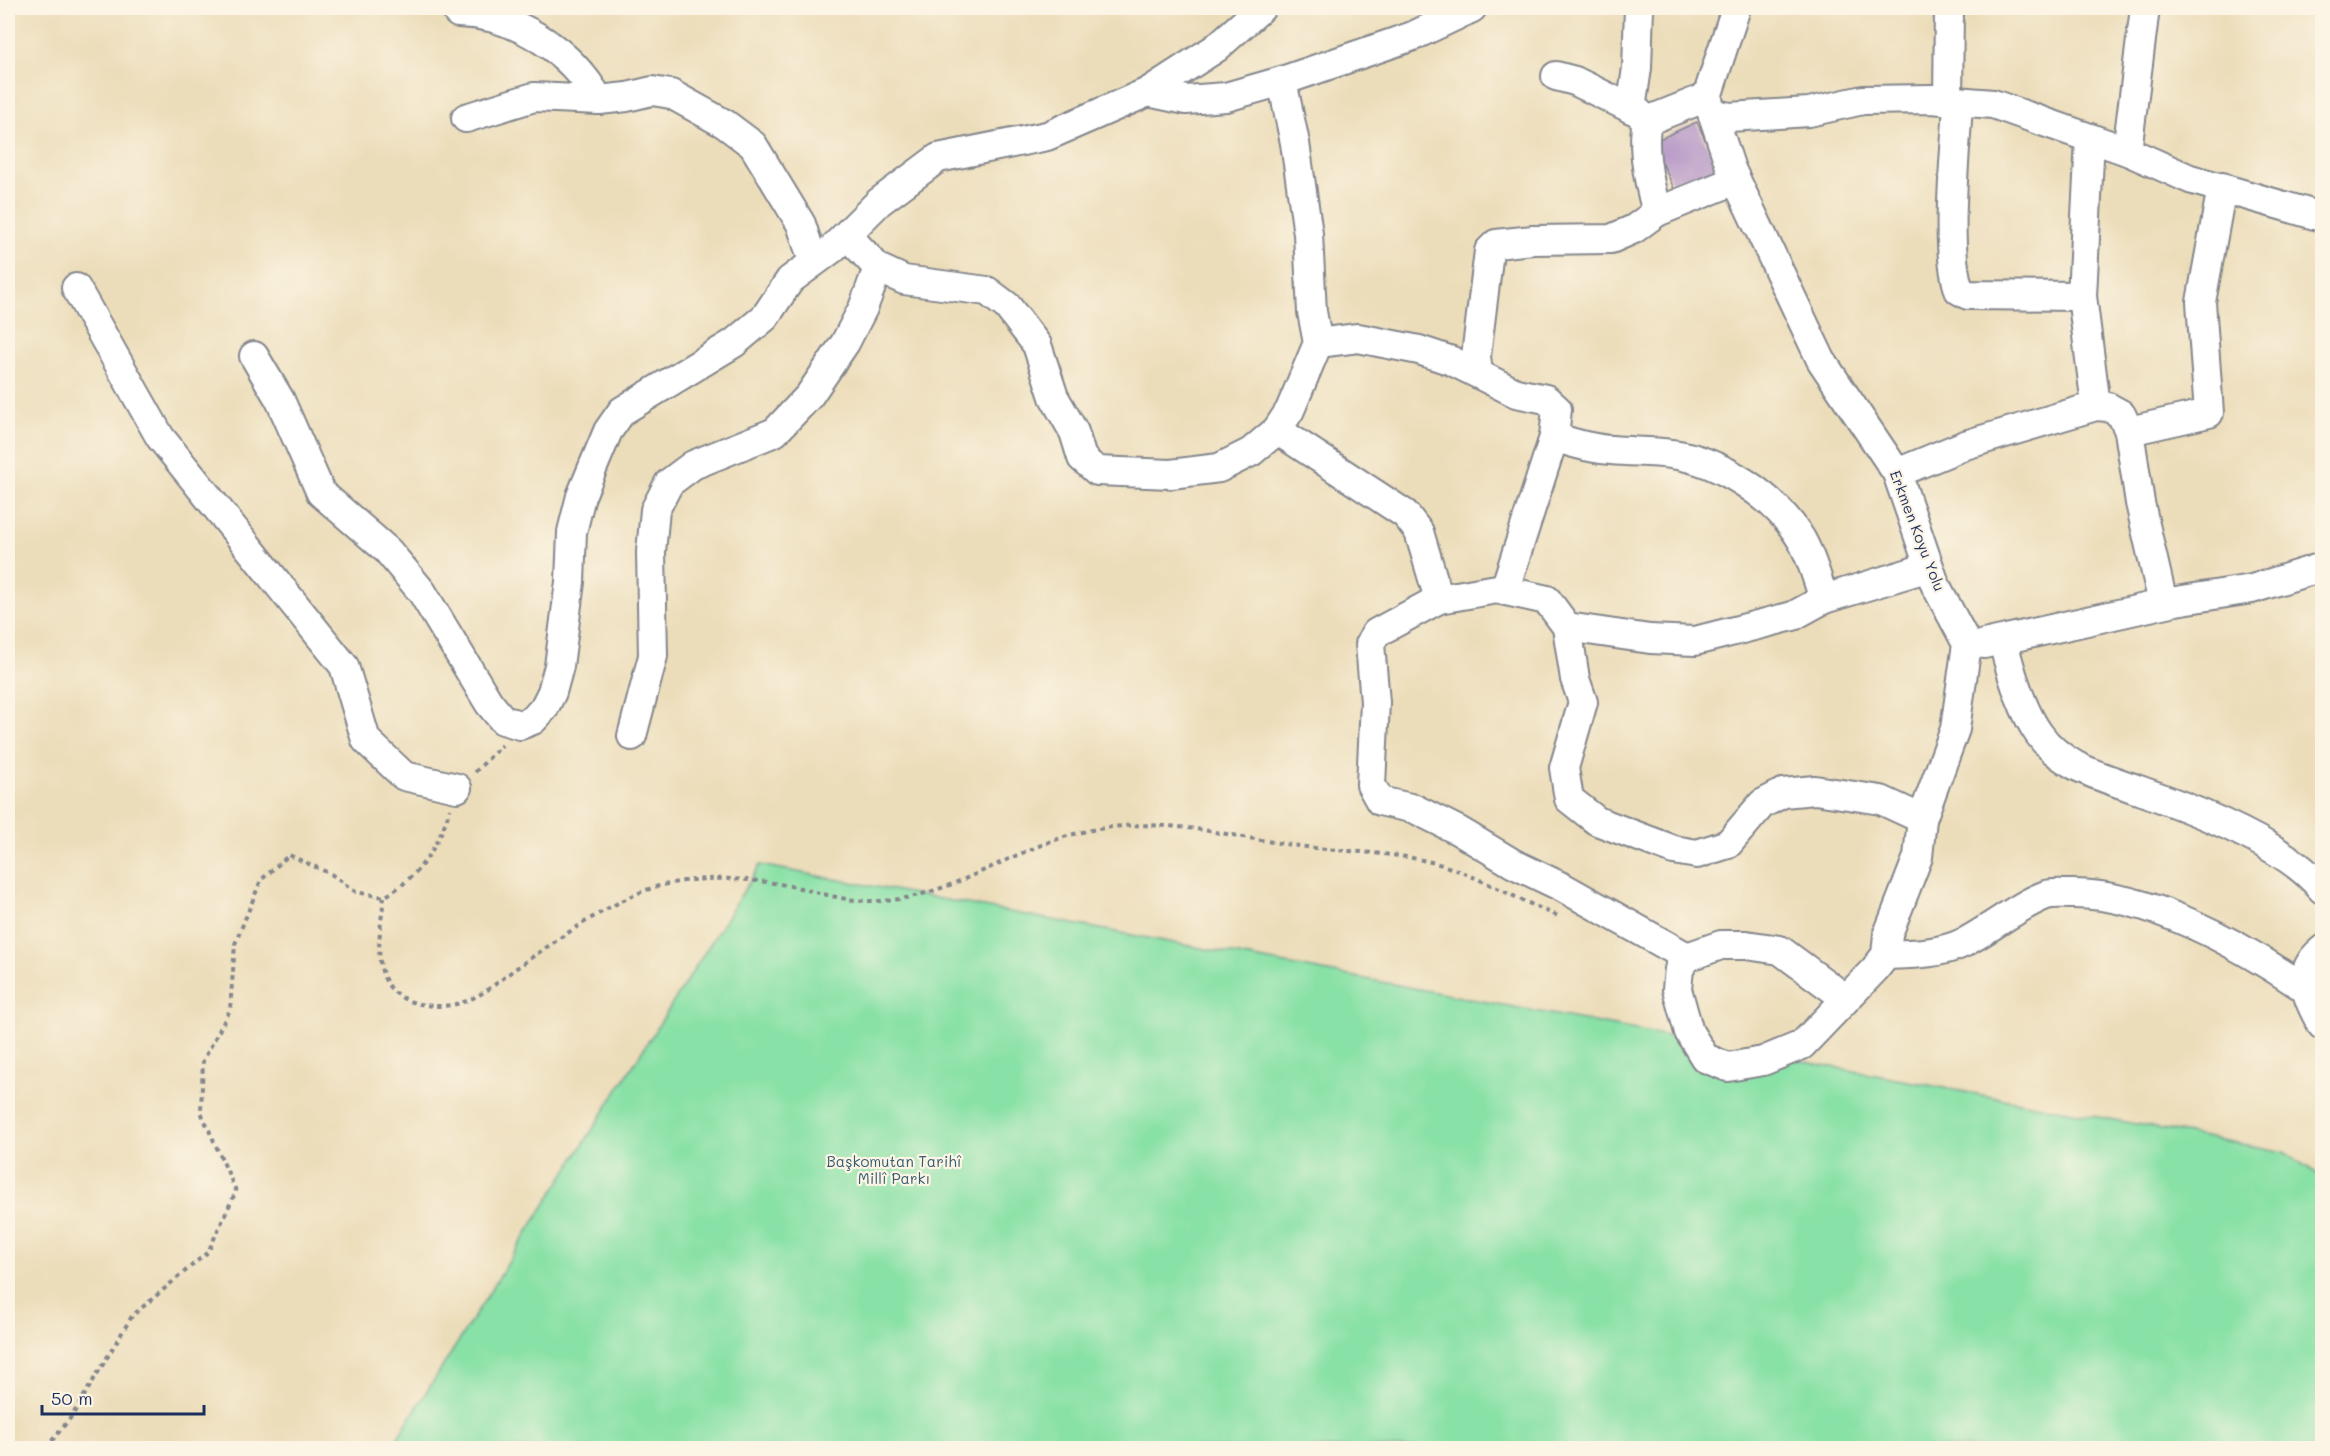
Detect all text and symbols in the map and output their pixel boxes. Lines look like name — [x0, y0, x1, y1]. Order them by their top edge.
street label: Erkmen Koyu Yolu — [1886, 467, 1950, 594]
park label: Başkomutan Tarihî Millî Parkı — [826, 1151, 962, 1188]
scale bar — [42, 1378, 204, 1416]
text: 50 m — [51, 1386, 93, 1410]

